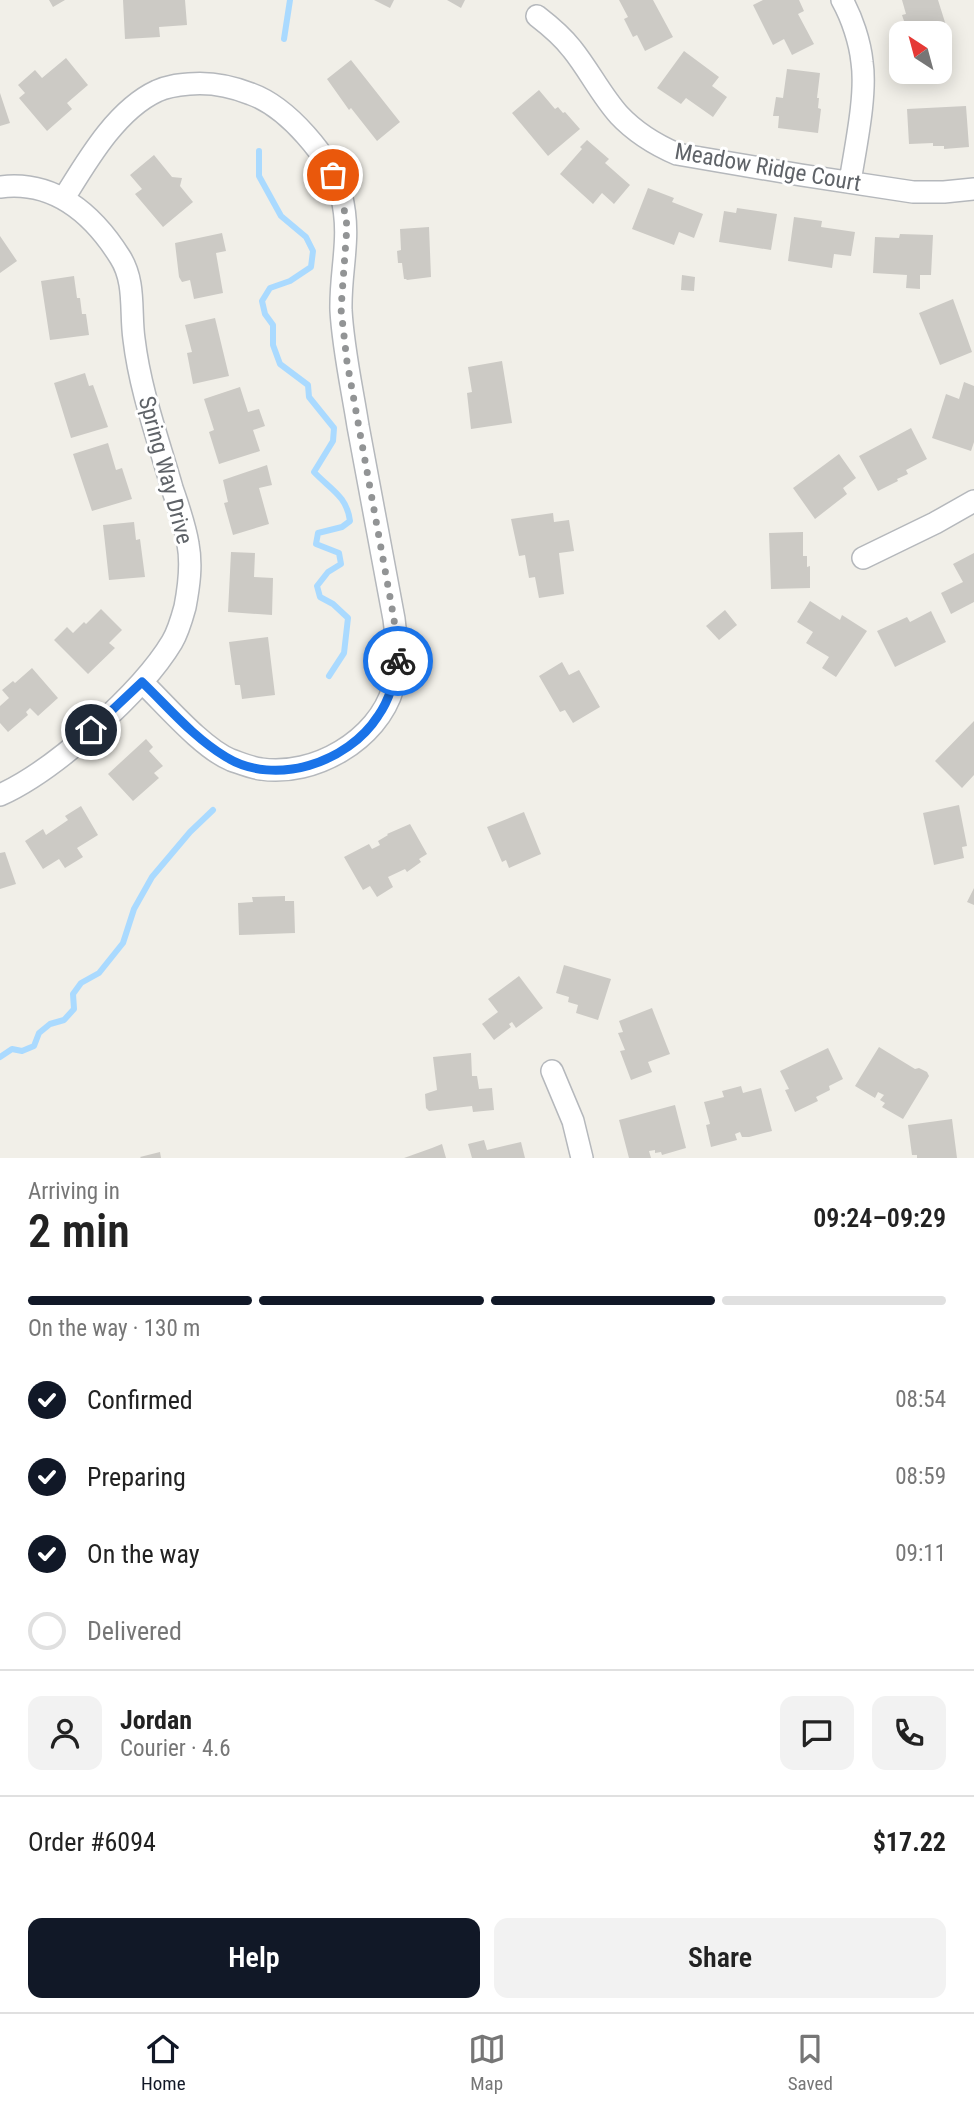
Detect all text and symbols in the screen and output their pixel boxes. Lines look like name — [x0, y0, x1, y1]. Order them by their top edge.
north arrow — [889, 21, 952, 84]
map controls — [889, 21, 952, 84]
street label: Meadow Ridge Court — [673, 138, 863, 197]
pin — [303, 145, 363, 205]
icon: bag — [314, 156, 352, 194]
street label: Spring Way Drive — [133, 393, 198, 547]
courier — [363, 626, 433, 696]
icon: bike — [379, 642, 417, 680]
pin — [61, 700, 121, 760]
icon: home — [72, 711, 110, 749]
text: Arriving in — [28, 1178, 120, 1205]
text: 09:24–09:29 — [813, 1203, 946, 1233]
text: 2 min — [28, 1204, 130, 1258]
text: On the way · 130 m — [28, 1315, 200, 1342]
icon: check — [28, 1381, 66, 1419]
text: Confirmed — [87, 1385, 193, 1415]
text: 08:54 — [895, 1386, 946, 1413]
icon: check — [28, 1458, 66, 1496]
text: Preparing — [87, 1462, 186, 1492]
text: 08:59 — [895, 1463, 946, 1490]
icon: check — [28, 1535, 66, 1573]
text: On the way — [87, 1539, 200, 1569]
text: 09:11 — [895, 1540, 946, 1567]
text: Delivered — [87, 1616, 182, 1646]
button: person — [28, 1696, 102, 1770]
button: chat — [780, 1696, 854, 1770]
button: phone — [872, 1696, 946, 1770]
text: Jordan — [120, 1705, 192, 1735]
text: Courier · 4.6 — [120, 1735, 231, 1762]
text: Order #6094 — [28, 1827, 156, 1857]
text: $17.22 — [873, 1827, 946, 1857]
button: Help — [28, 1918, 480, 1998]
button: Share — [494, 1918, 946, 1998]
tab: Home — [141, 2030, 186, 2095]
tab: Map — [468, 2030, 506, 2095]
tab: Saved — [788, 2030, 833, 2095]

